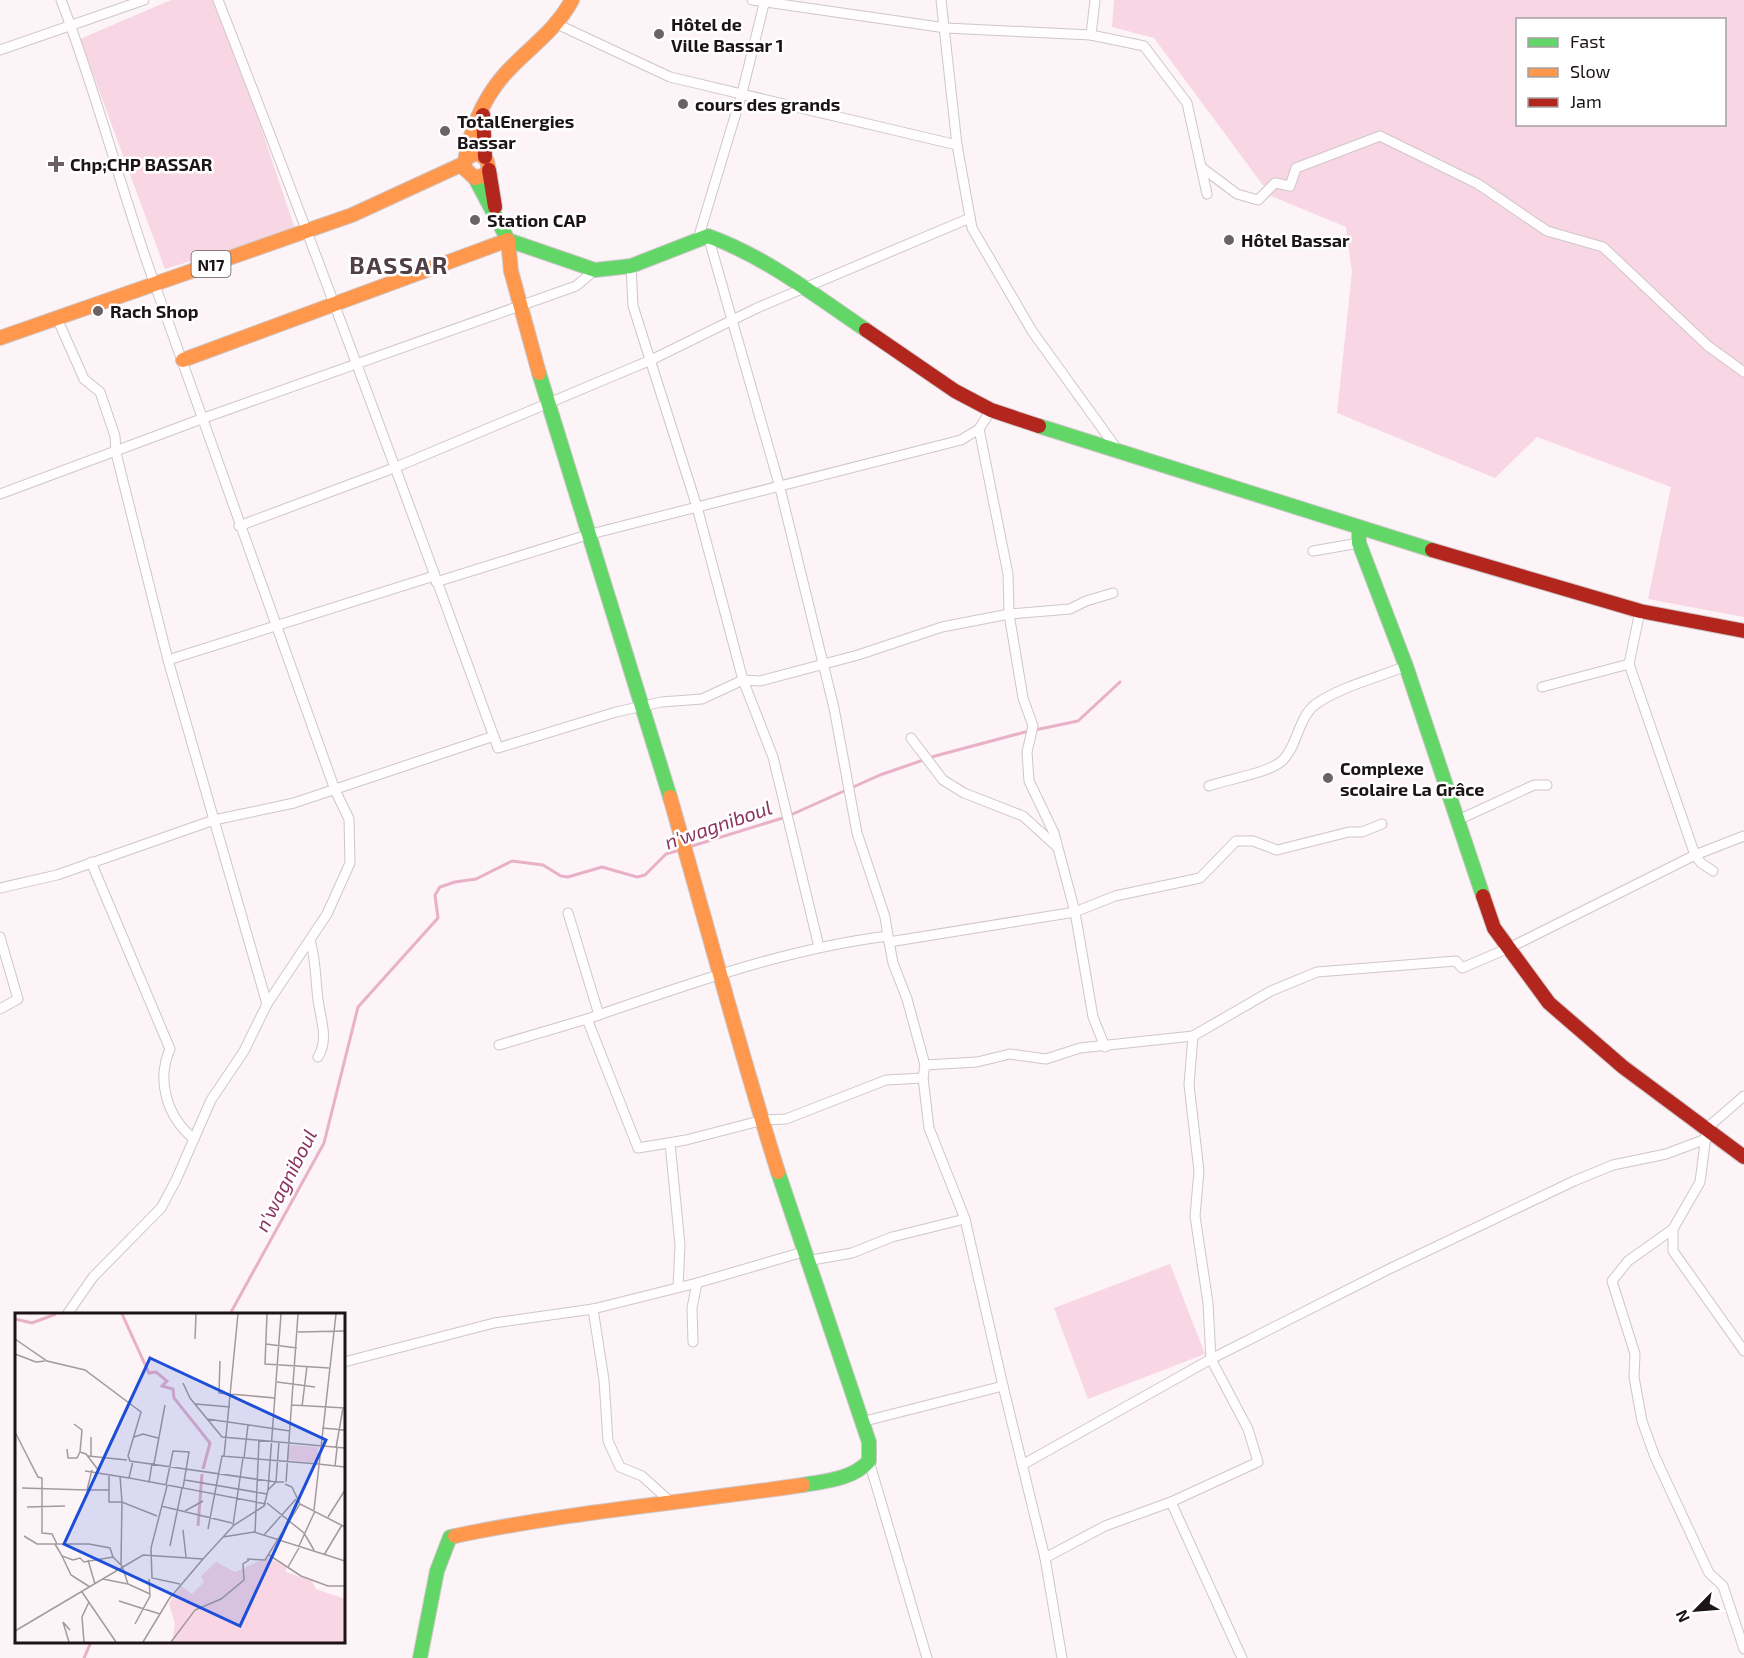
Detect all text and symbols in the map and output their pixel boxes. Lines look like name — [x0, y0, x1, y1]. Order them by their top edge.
place label: Hôtel de Ville Bassar 1 — [671, 13, 784, 56]
legend — [1516, 18, 1726, 126]
marker: Hôtel de Ville Bassar 1 — [652, 27, 666, 41]
text: Fast — [1570, 30, 1605, 52]
text: Slow — [1570, 60, 1611, 82]
text: Jam — [1570, 90, 1602, 112]
place label: cours des grands — [695, 93, 840, 115]
marker: cours des grands — [676, 97, 690, 111]
place label: TotalEnergies Bassar — [457, 110, 574, 153]
marker: TotalEnergies Bassar — [438, 124, 452, 138]
place label: Chp;CHP BASSAR — [70, 153, 213, 175]
marker: Chp;CHP BASSAR — [47, 155, 65, 173]
place label: Station CAP — [487, 209, 586, 231]
marker: Station CAP — [468, 213, 482, 227]
place label: Hôtel Bassar — [1241, 229, 1350, 251]
marker: Hôtel Bassar — [1222, 233, 1236, 247]
district label: BASSAR — [349, 250, 449, 279]
road number: N17 — [192, 251, 230, 277]
place label: Rach Shop — [110, 300, 199, 322]
marker: Rach Shop — [91, 304, 105, 318]
place label: Complexe scolaire La Grâce — [1340, 757, 1484, 800]
marker: Complexe scolaire La Grâce — [1321, 771, 1335, 785]
water label: n'wagniboul — [661, 794, 775, 854]
water label: n'wagniboul — [249, 1125, 321, 1235]
inset map — [15, 1313, 345, 1643]
north arrow — [1666, 1580, 1726, 1640]
text: N — [1671, 1607, 1693, 1626]

